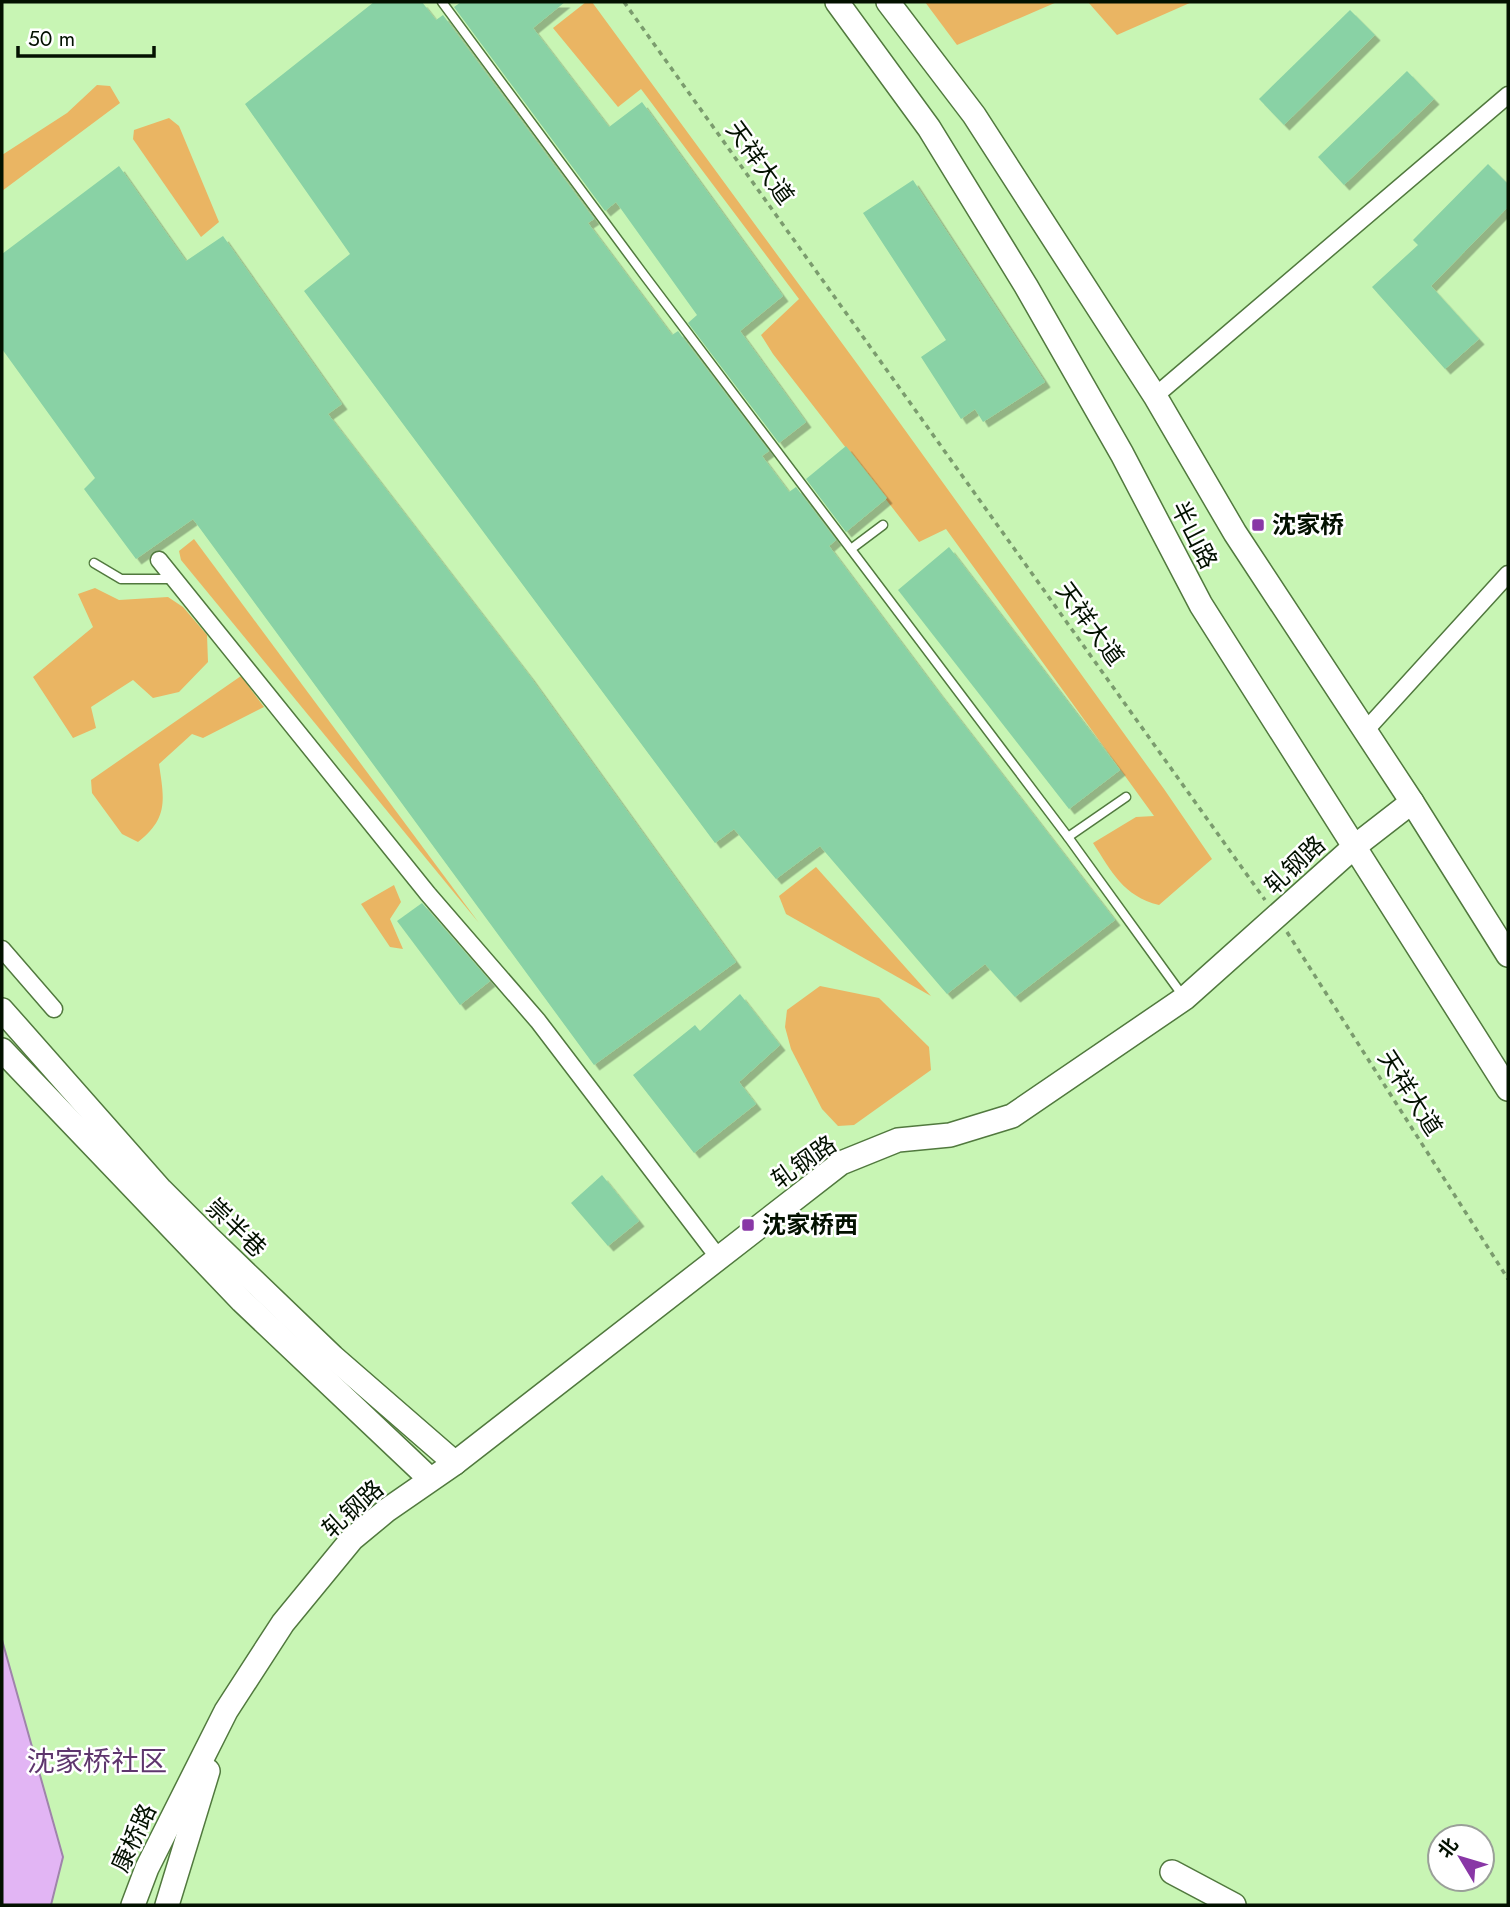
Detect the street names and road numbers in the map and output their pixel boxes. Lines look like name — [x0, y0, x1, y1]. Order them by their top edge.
street label: 天祥大道 — [718, 114, 803, 212]
street label: 半山路 — [1163, 495, 1226, 575]
street label: 天祥大道 — [1048, 575, 1133, 673]
street label: 轧钢路 — [1256, 827, 1333, 902]
street label: 天祥大道 — [1370, 1043, 1451, 1143]
street label: 轧钢路 — [764, 1127, 843, 1197]
street label: 崇半巷 — [198, 1190, 274, 1265]
street label: 轧钢路 — [314, 1472, 391, 1546]
street label: 康桥路 — [102, 1798, 165, 1878]

